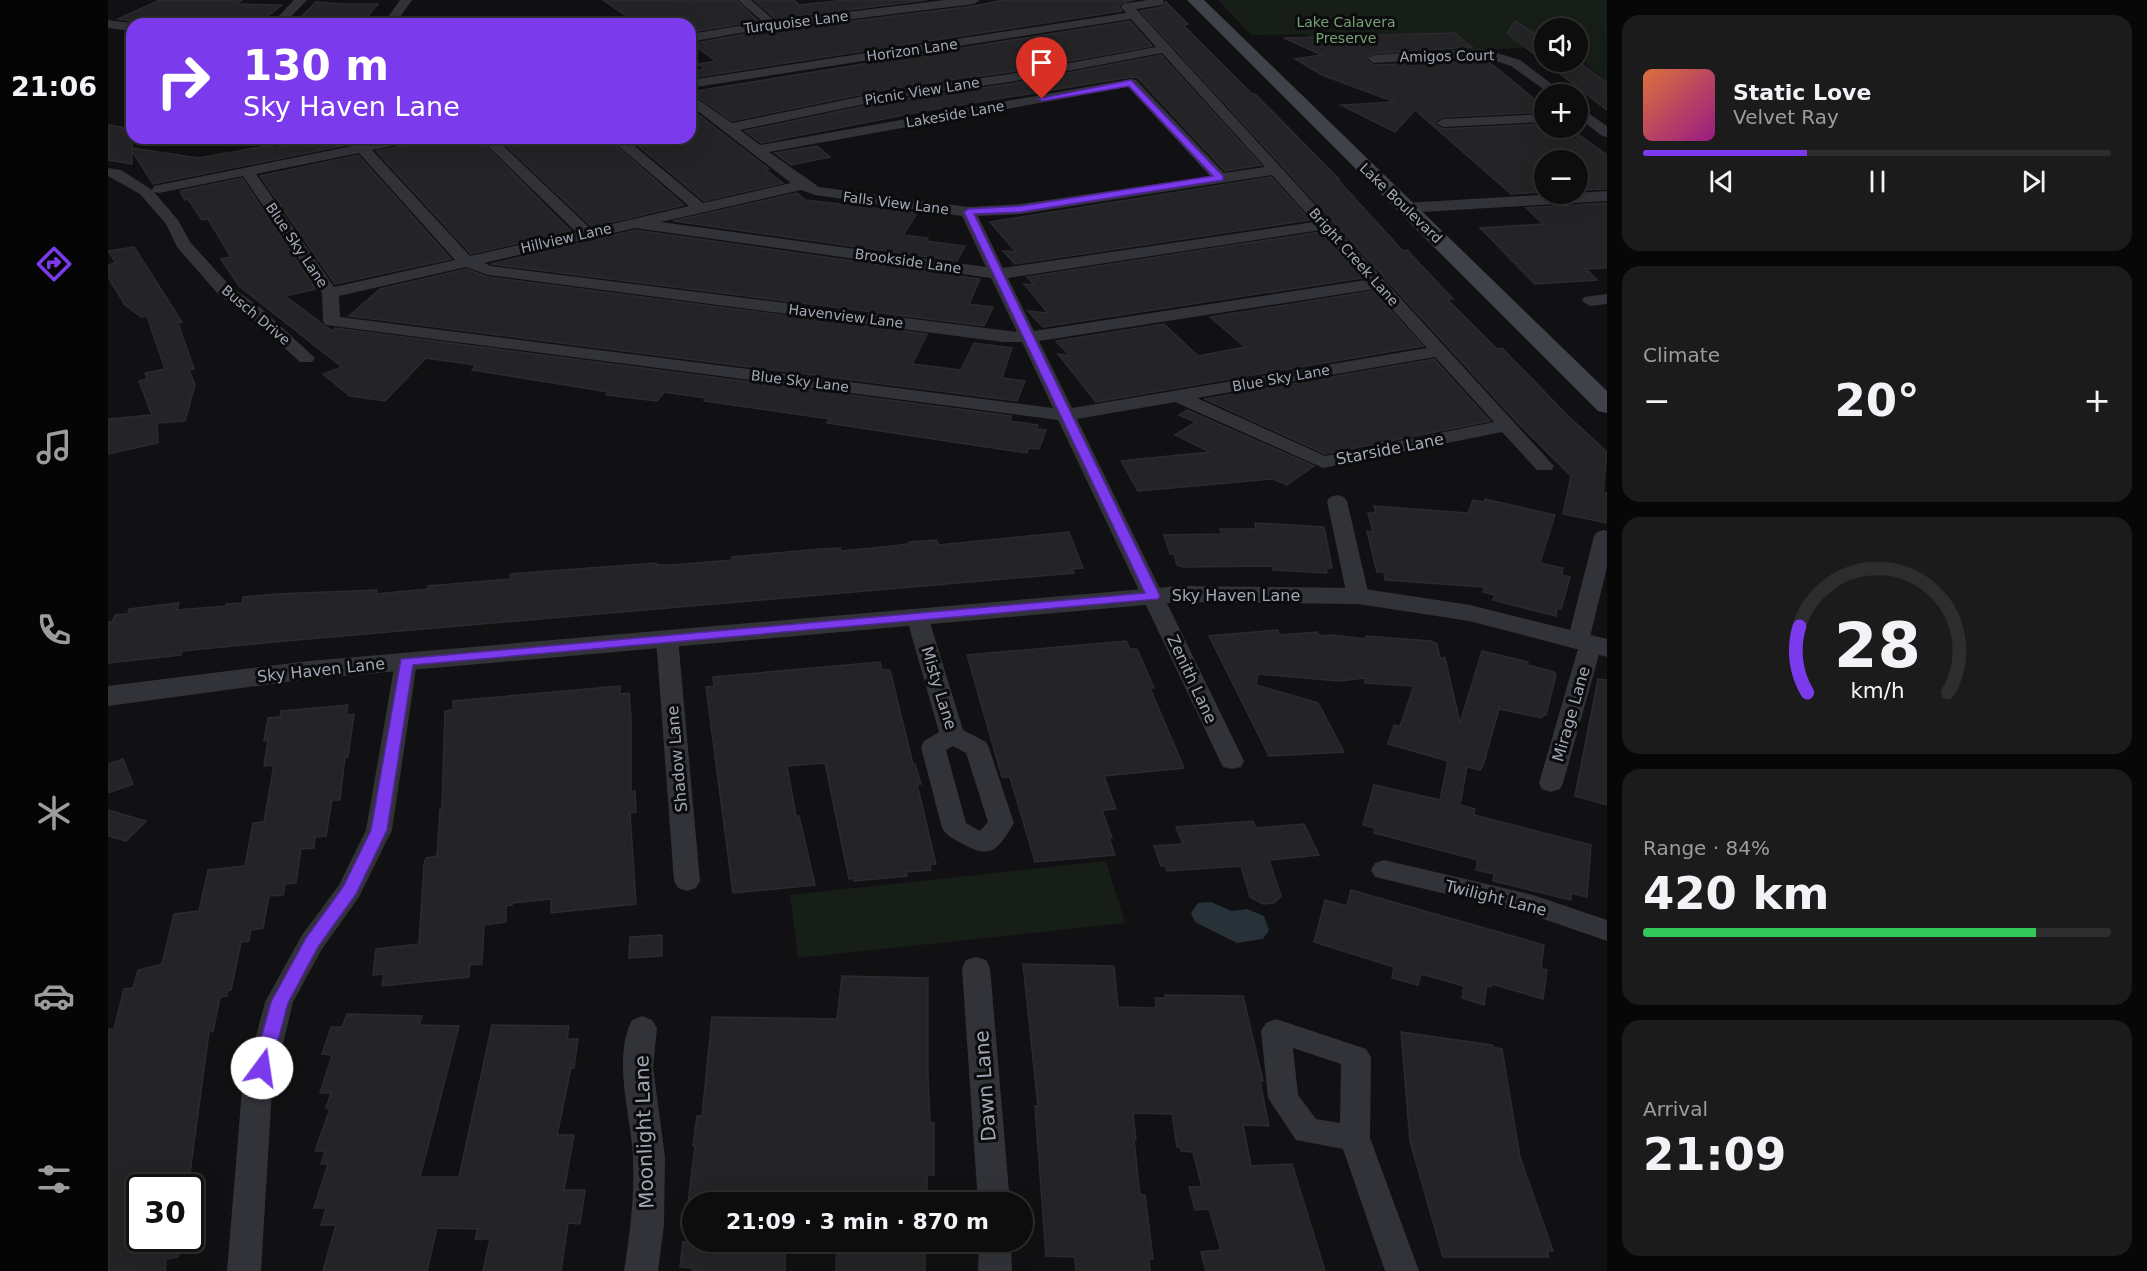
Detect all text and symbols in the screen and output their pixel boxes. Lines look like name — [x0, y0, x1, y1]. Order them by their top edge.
street label: Turquoise Lane — [742, 8, 849, 36]
park label: Lake Calavera Preserve — [1296, 14, 1396, 46]
map controls — [1534, 18, 1588, 204]
button: sound — [1534, 18, 1588, 72]
street label: Horizon Lane — [865, 36, 959, 64]
pin — [1016, 37, 1067, 99]
text: 130 m — [243, 41, 389, 90]
icon: right — [144, 42, 222, 120]
icon: arrive — [1025, 46, 1058, 79]
street label: Amigos Court — [1399, 47, 1495, 65]
text: 21:06 — [11, 71, 97, 102]
street label: Picnic View Lane — [863, 74, 981, 108]
text: Static Love — [1733, 80, 1871, 105]
button: + — [1534, 84, 1588, 138]
text: Sky Haven Lane — [243, 91, 460, 122]
street label: Lakeside Lane — [905, 97, 1005, 131]
text: Velvet Ray — [1733, 105, 1839, 129]
button: − — [1534, 150, 1588, 204]
street label: Lake Boulevard — [1357, 160, 1445, 246]
icon: previous — [1705, 165, 1738, 198]
icon: pause — [1861, 165, 1894, 198]
icon: next — [2017, 165, 2050, 198]
street label: Falls View Lane — [842, 189, 950, 217]
street label: Blue Sky Lane — [263, 200, 331, 290]
street label: Bright Creek Lane — [1306, 205, 1402, 309]
street label: Hillview Lane — [519, 220, 613, 256]
icon: directions — [33, 243, 75, 285]
street label: Brookside Lane — [854, 246, 962, 276]
street label: Busch Drive — [219, 282, 293, 348]
street label: Havenview Lane — [788, 301, 904, 331]
text: Climate — [1643, 343, 1720, 367]
street label: Blue Sky Lane — [1231, 362, 1331, 394]
street label: Blue Sky Lane — [750, 367, 850, 395]
text: 20° — [1834, 374, 1920, 427]
text: − — [1643, 381, 1671, 420]
text: + — [2083, 381, 2111, 420]
icon: music — [33, 426, 75, 468]
street label: Starside Lane — [1334, 429, 1446, 469]
street label: Sky Haven Lane — [1172, 586, 1300, 605]
icon: phone — [33, 609, 75, 651]
text: 28 — [1834, 609, 1920, 682]
street label: Zenith Lane — [1163, 632, 1221, 726]
street label: Misty Lane — [917, 644, 961, 732]
street label: Sky Haven Lane — [256, 654, 386, 686]
street label: Mirage Lane — [1548, 664, 1594, 764]
text: km/h — [1850, 678, 1904, 703]
street label: Shadow Lane — [663, 705, 691, 813]
icon: climate — [33, 792, 75, 834]
text: Range · 84% — [1643, 836, 1770, 860]
text: 420 km — [1643, 867, 1829, 920]
street label: Twilight Lane — [1442, 876, 1549, 920]
icon: car — [33, 975, 75, 1017]
street label: Dawn Lane — [969, 1030, 1001, 1142]
position arrow — [230, 1036, 294, 1100]
street label: Moonlight Lane — [629, 1055, 659, 1209]
text: Arrival — [1643, 1097, 1708, 1121]
text: 21:09 — [1643, 1128, 1786, 1181]
icon: filters — [33, 1158, 75, 1200]
speed limit sign: 30 — [126, 1174, 204, 1252]
text: 21:09 · 3 min · 870 m — [726, 1209, 989, 1234]

